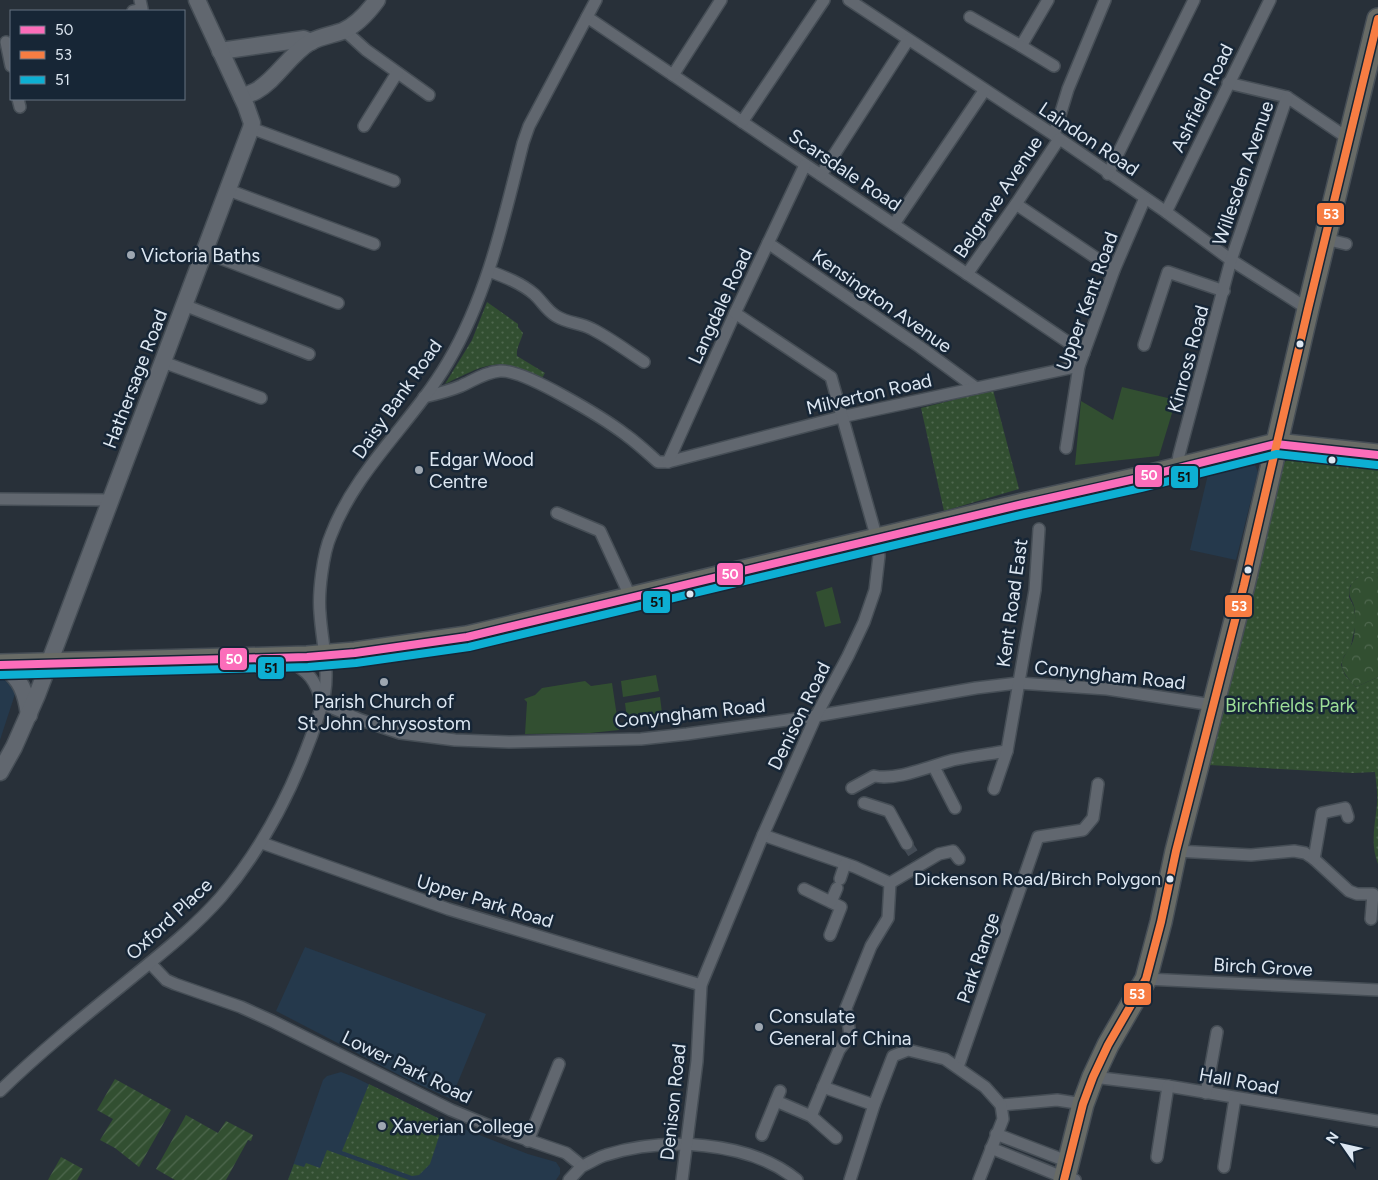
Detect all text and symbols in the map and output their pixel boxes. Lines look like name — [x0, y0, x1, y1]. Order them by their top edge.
legend — [10, 10, 185, 100]
text: 50 — [55, 21, 73, 39]
street label: Ashfield Road — [1166, 40, 1238, 156]
text: 53 — [55, 46, 72, 64]
text: 51 — [55, 71, 70, 89]
street label: Laindon Road — [1035, 97, 1143, 181]
street label: Willesden Avenue — [1207, 98, 1279, 248]
street label: Scarsdale Road — [784, 124, 906, 216]
street label: Belgrave Avenue — [949, 132, 1047, 262]
line badge: 53 — [1316, 202, 1345, 226]
text: 53 — [1323, 206, 1339, 223]
street label: Upper Kent Road — [1051, 229, 1123, 373]
place label: Victoria Baths — [141, 244, 260, 267]
street label: Langdale Road — [683, 244, 757, 368]
street label: Kensington Avenue — [808, 244, 956, 358]
marker: Victoria Baths — [125, 249, 137, 261]
street label: Kinross Road — [1163, 303, 1213, 415]
street label: Hathersage Road — [98, 306, 172, 452]
street label: Daisy Bank Road — [347, 335, 447, 463]
unlabelled marker — [1295, 339, 1305, 349]
street label: Milverton Road — [804, 368, 934, 420]
place label: Edgar Wood Centre — [429, 448, 534, 493]
unlabelled marker — [1327, 455, 1337, 465]
marker: Edgar Wood Centre — [413, 464, 425, 476]
line badge: 50 — [1134, 464, 1163, 488]
line badge: 51 — [1170, 465, 1199, 489]
text: 50 — [1140, 467, 1158, 484]
text: 51 — [1177, 469, 1191, 486]
street label: Kent Road East — [992, 537, 1032, 669]
line badge: 50 — [716, 562, 744, 586]
unlabelled marker — [1243, 565, 1253, 575]
text: 50 — [721, 566, 739, 583]
unlabelled marker — [685, 589, 695, 599]
line badge: 51 — [642, 590, 671, 614]
text: 51 — [650, 594, 664, 611]
line badge: 53 — [1224, 594, 1253, 618]
text: 53 — [1231, 598, 1247, 615]
line badge: 50 — [219, 647, 248, 671]
text: 50 — [225, 651, 243, 668]
line badge: 51 — [257, 656, 285, 680]
street label: Conyngham Road — [1033, 656, 1187, 694]
street label: Denison Road — [763, 658, 835, 774]
text: 51 — [264, 660, 278, 677]
marker: Parish Church of St John Chrysostom — [378, 676, 390, 688]
place label: Parish Church of St John Chrysostom — [297, 690, 471, 735]
street label: Conyngham Road — [613, 694, 767, 732]
park label: Birchfields Park — [1225, 694, 1356, 717]
place label: Dickenson Road/Birch Polygon — [914, 868, 1161, 890]
street label: Upper Park Road — [414, 869, 556, 933]
street label: Oxford Place — [121, 873, 217, 965]
marker: Dickenson Road/Birch Polygon — [1165, 874, 1175, 884]
street label: Park Range — [952, 910, 1004, 1006]
street label: Birch Grove — [1213, 953, 1313, 981]
line badge: 53 — [1123, 982, 1152, 1006]
text: 53 — [1129, 986, 1145, 1003]
place label: Consulate General of China — [769, 1005, 912, 1050]
marker: Consulate General of China — [753, 1021, 765, 1033]
street label: Lower Park Road — [338, 1026, 476, 1108]
street label: Denison Road — [655, 1042, 691, 1162]
street label: Hall Road — [1197, 1063, 1281, 1099]
place label: Xaverian College — [392, 1115, 534, 1138]
marker: Xaverian College — [376, 1120, 388, 1132]
north arrow — [1318, 1120, 1368, 1170]
text: N — [1323, 1129, 1343, 1147]

